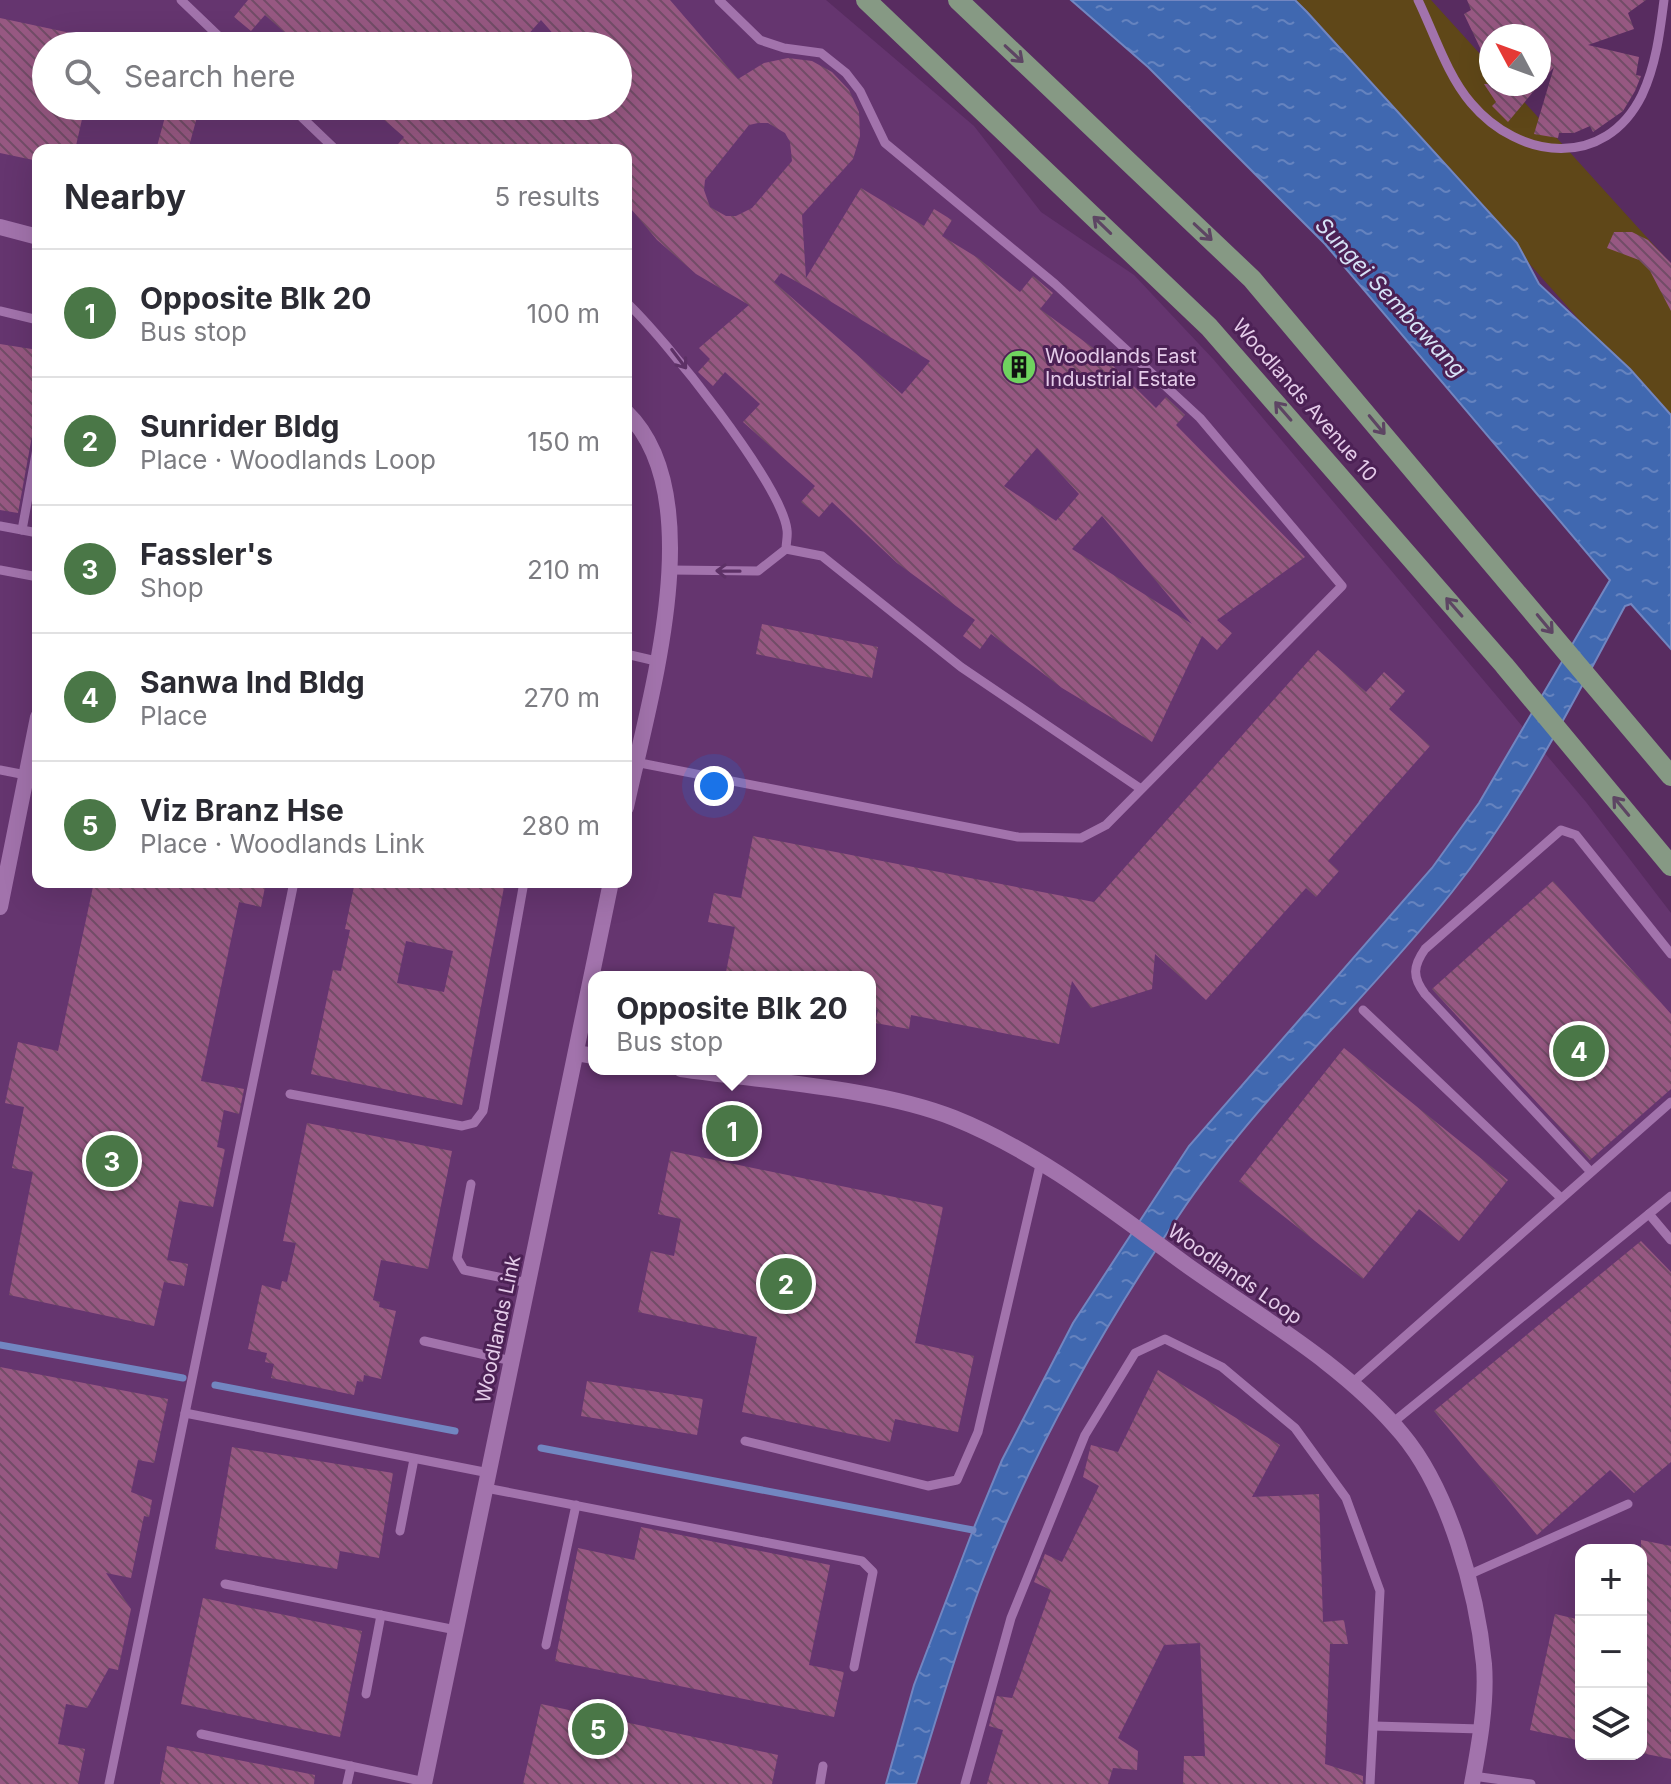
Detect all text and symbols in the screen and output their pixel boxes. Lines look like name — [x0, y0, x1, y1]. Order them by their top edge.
north arrow — [1479, 24, 1551, 96]
search box — [32, 32, 632, 120]
one-way arrow — [1004, 44, 1024, 63]
icon: search — [60, 54, 104, 98]
text: Search here — [124, 58, 296, 94]
text: Nearby — [64, 176, 186, 217]
text: 5 results — [495, 181, 600, 212]
water label: Sungei Sembawang — [1310, 212, 1472, 382]
one-way arrow — [1092, 215, 1112, 234]
one-way arrow — [1193, 223, 1213, 242]
text: Opposite Blk 20 — [140, 280, 372, 316]
text: 1 — [84, 298, 96, 329]
text: 100 m — [527, 298, 600, 329]
street label: Woodlands Avenue 10 — [1228, 314, 1382, 486]
text: Bus stop — [140, 316, 247, 347]
place label: Woodlands East Industrial Estate — [1045, 344, 1197, 391]
one-way arrow — [671, 348, 688, 369]
building icon: Woodlands East Industrial Estate — [1000, 348, 1038, 386]
one-way arrow — [1274, 401, 1292, 421]
text: Sunrider Bldg — [140, 408, 340, 444]
one-way arrow — [1368, 415, 1386, 435]
text: 2 — [82, 426, 98, 457]
text: 150 m — [527, 426, 600, 457]
text: Place · Woodlands Loop — [140, 444, 436, 475]
text: Fassler's — [140, 536, 273, 572]
text: 3 — [82, 554, 98, 585]
text: 210 m — [527, 554, 600, 585]
one-way arrow — [715, 563, 742, 579]
text: Shop — [140, 572, 204, 603]
one-way arrow — [1445, 597, 1463, 617]
one-way arrow — [1536, 613, 1554, 633]
text: Sanwa Ind Bldg — [140, 664, 365, 700]
text: 4 — [81, 682, 99, 713]
text: 270 m — [523, 682, 600, 713]
text: Place — [140, 700, 208, 731]
your location — [694, 766, 734, 806]
text: Viz Branz Hse — [140, 792, 344, 828]
one-way arrow — [1612, 796, 1630, 817]
text: 5 — [82, 810, 98, 841]
text: 280 m — [522, 810, 600, 841]
text: Place · Woodlands Link — [140, 828, 425, 859]
popup — [588, 971, 876, 1075]
text: Opposite Blk 20 — [616, 990, 848, 1026]
pin: 4 — [1553, 1021, 1605, 1081]
text: Bus stop — [616, 1026, 723, 1057]
pin: 1 — [706, 1101, 758, 1161]
pin: 3 — [86, 1131, 138, 1191]
street label: Woodlands Loop — [1163, 1219, 1307, 1329]
street label: Woodlands Link — [471, 1253, 525, 1405]
pin: 2 — [760, 1254, 812, 1314]
map controls — [1575, 1544, 1647, 1760]
button: + — [1575, 1544, 1647, 1616]
button: − — [1575, 1616, 1647, 1688]
button: layers — [1575, 1688, 1647, 1760]
pin: 5 — [572, 1699, 624, 1759]

